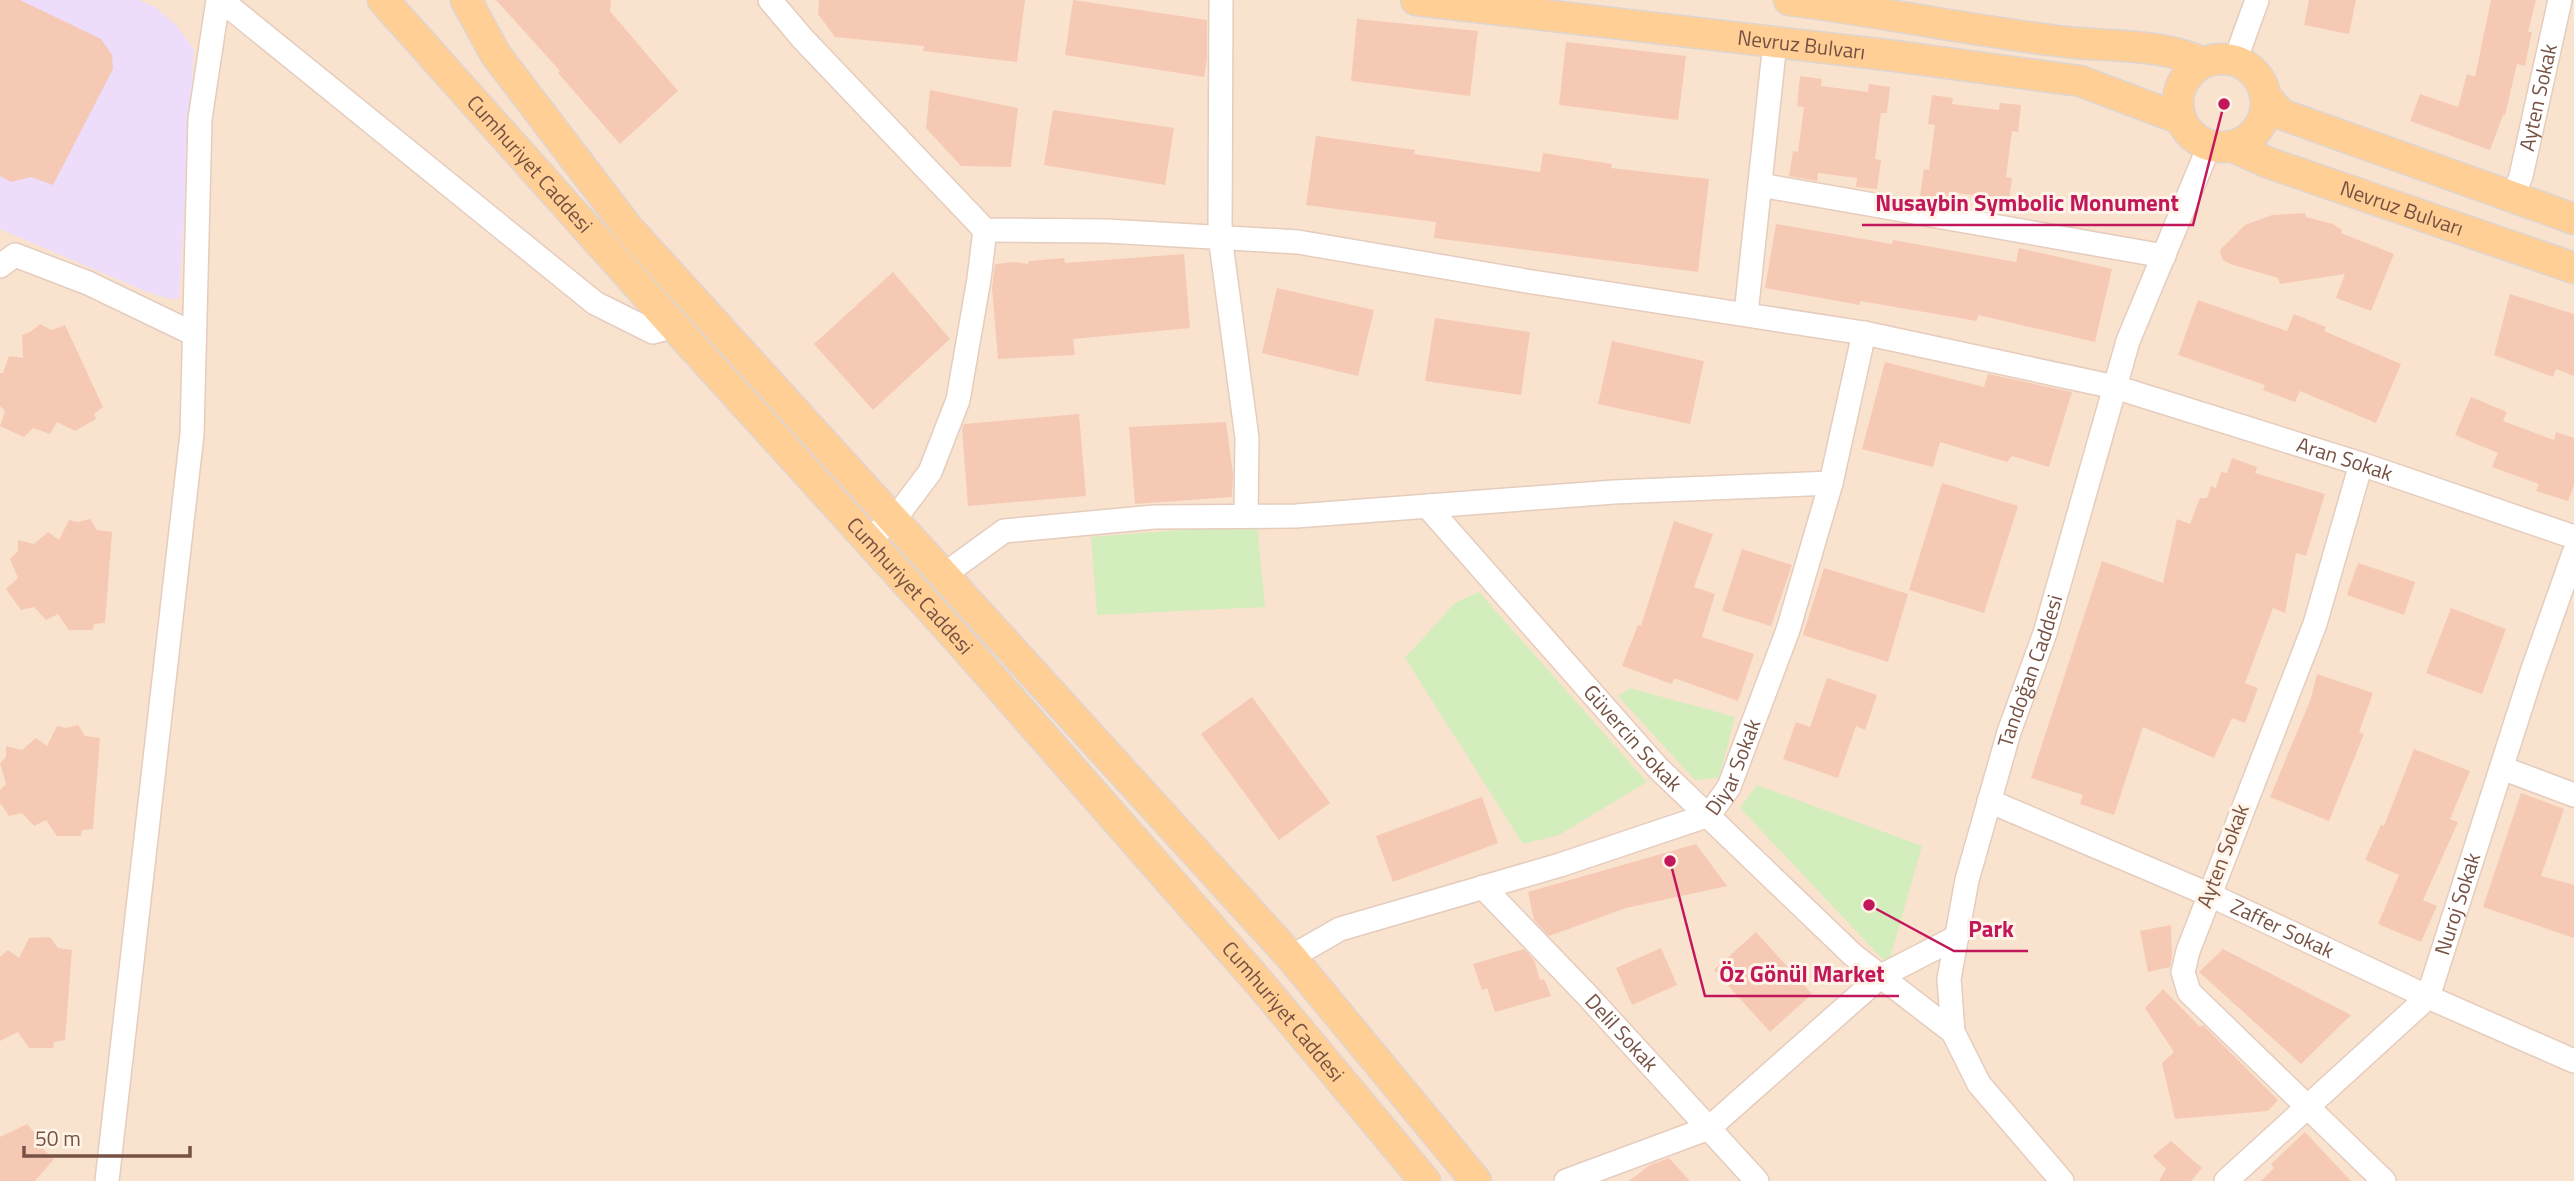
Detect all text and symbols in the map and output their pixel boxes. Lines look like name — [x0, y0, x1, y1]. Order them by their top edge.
street label: Nevruz Bulvarı — [1736, 21, 1867, 67]
street label: Ayten Sokak — [2510, 40, 2565, 154]
street label: Cumhuriyet Caddesi — [460, 87, 601, 240]
street label: Nevruz Bulvarı — [2336, 172, 2468, 244]
callout: Nusaybin Symbolic Monument — [1862, 181, 2193, 225]
text: Nusaybin Symbolic Monument — [1875, 185, 2179, 220]
street label: Aran Sokak — [2293, 428, 2397, 489]
street label: Cumhuriyet Caddesi — [840, 509, 981, 661]
street label: Tandoğan Caddesi — [1988, 591, 2070, 751]
street label: Güvercin Sokak — [1576, 677, 1690, 798]
street label: Diyar Sokak — [1697, 714, 1768, 822]
street label: Ayten Sokak — [2188, 799, 2257, 912]
street label: Nuroj Sokak — [2425, 848, 2488, 959]
street label: Zaffer Sokak — [2226, 890, 2340, 966]
callout: Park — [1954, 907, 2028, 951]
text: Park — [1968, 911, 2014, 946]
street label: Cumhuriyet Caddesi — [1215, 933, 1353, 1088]
callout: Öz Gönül Market — [1705, 952, 1899, 996]
text: Öz Gönül Market — [1719, 956, 1885, 991]
street label: Delil Sokak — [1578, 986, 1666, 1078]
scale bar — [24, 1114, 191, 1158]
text: 50 m — [35, 1122, 81, 1154]

